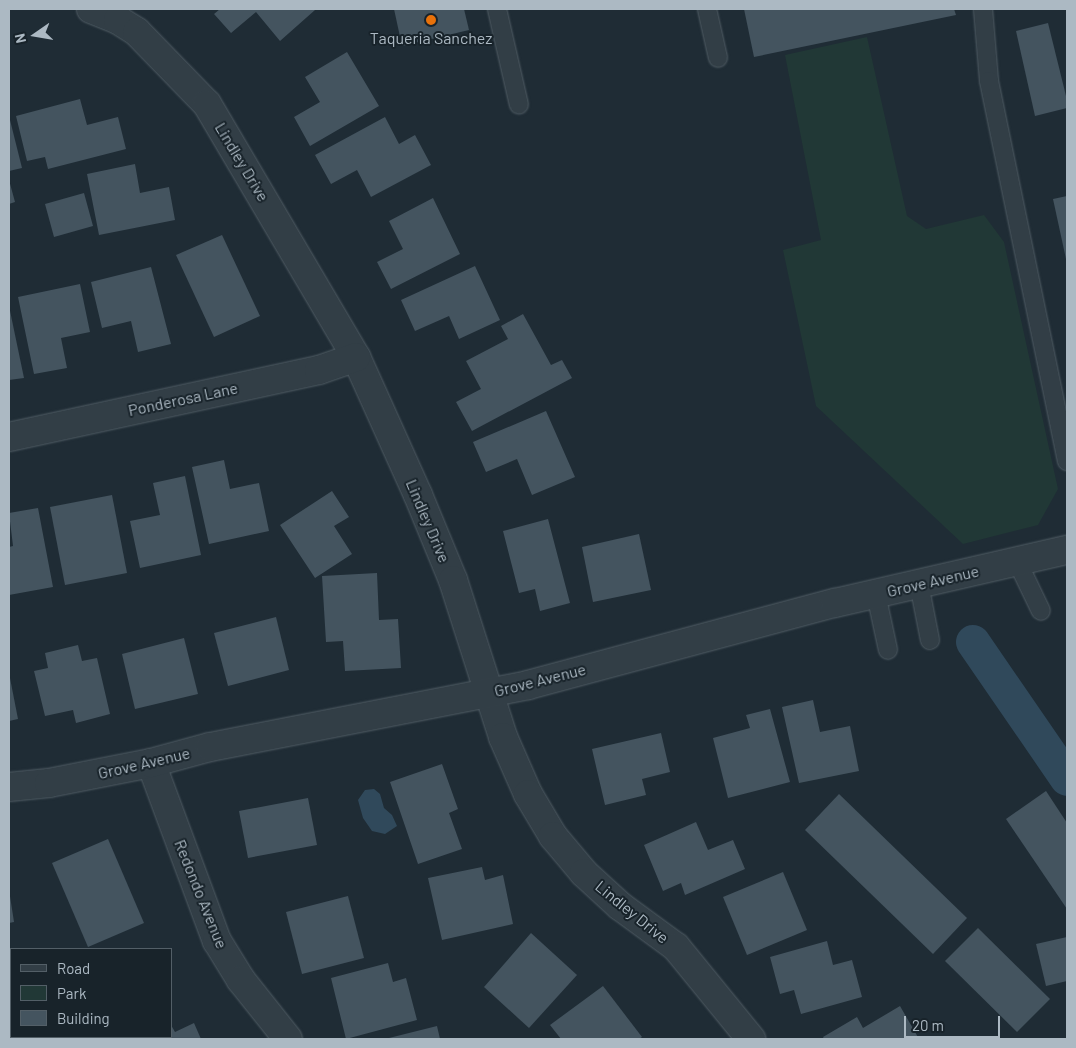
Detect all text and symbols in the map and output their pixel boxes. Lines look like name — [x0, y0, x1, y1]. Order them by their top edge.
north arrow — [10, 10, 60, 60]
marker: Taqueria Sanchez — [425, 14, 437, 26]
place label: Taqueria Sanchez — [370, 28, 492, 48]
text: N — [11, 32, 29, 45]
street label: Lindley Drive — [211, 119, 273, 205]
street label: Ponderosa Lane — [126, 378, 240, 420]
street label: Lindley Drive — [402, 476, 454, 566]
street label: Grove Avenue — [885, 561, 981, 601]
street label: Grove Avenue — [492, 659, 588, 701]
street label: Grove Avenue — [96, 743, 192, 783]
street label: Redondo Avenue — [170, 837, 232, 951]
street label: Lindley Drive — [592, 877, 672, 947]
legend — [10, 948, 172, 1038]
text: Road — [57, 959, 90, 977]
text: Park — [57, 984, 86, 1002]
scale bar — [906, 1006, 1002, 1038]
text: Building — [57, 1009, 110, 1027]
text: 20 m — [912, 1016, 944, 1034]

